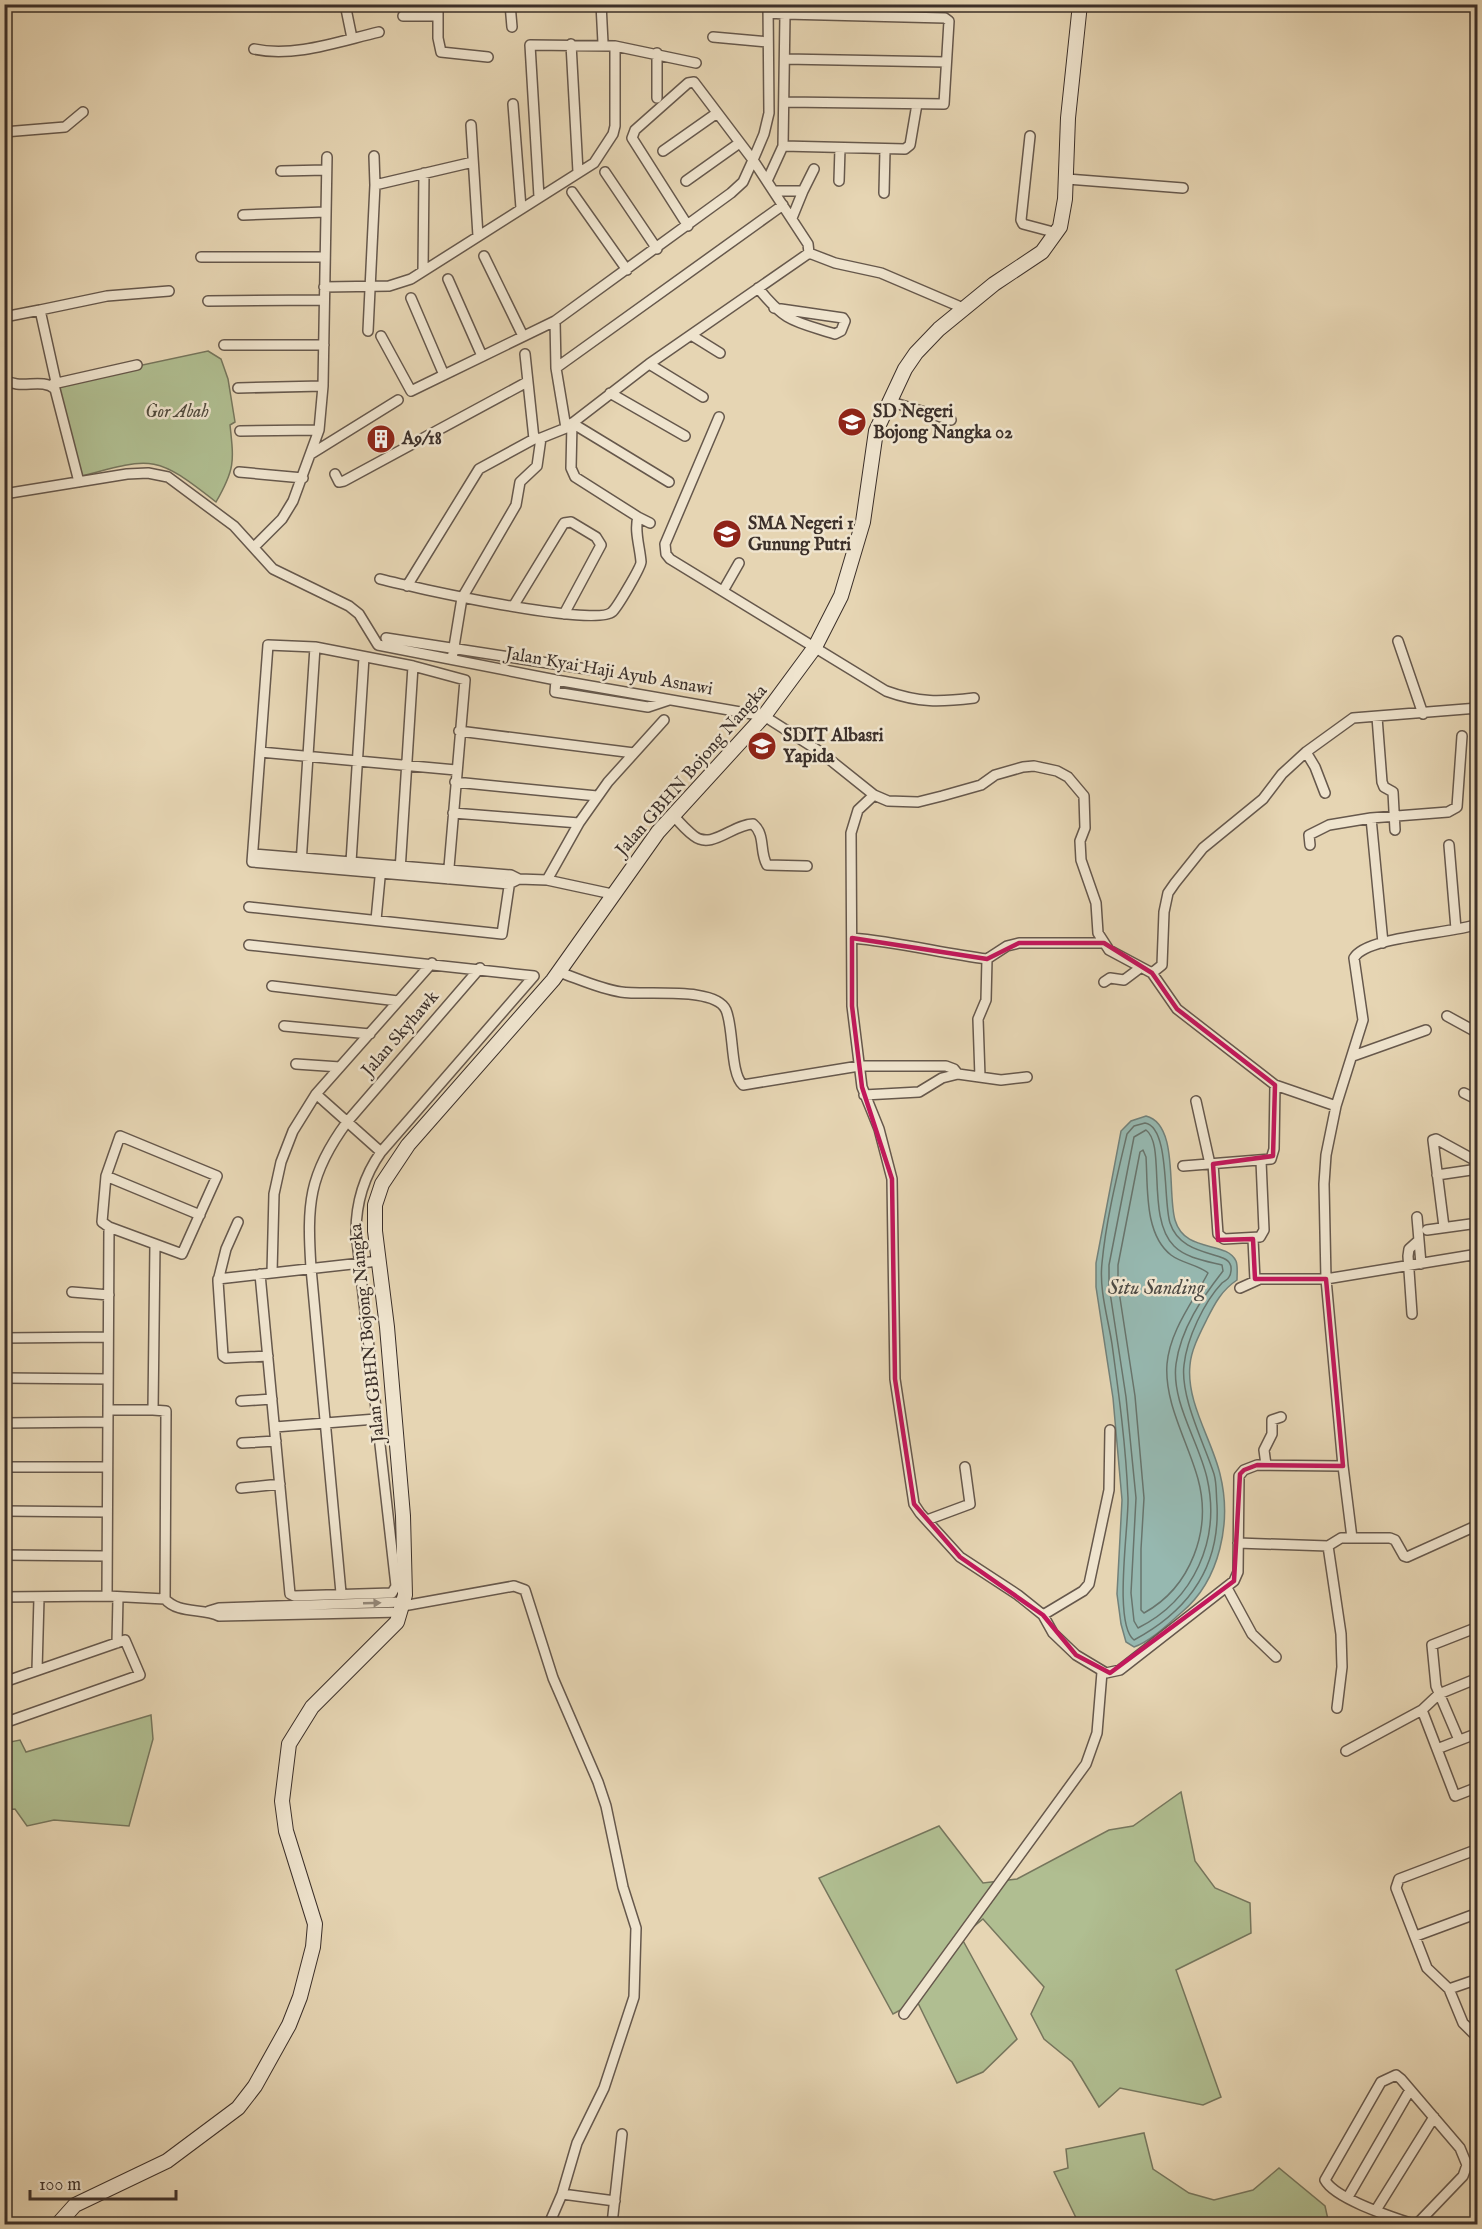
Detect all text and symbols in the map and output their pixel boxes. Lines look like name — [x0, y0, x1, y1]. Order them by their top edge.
park label: Gor Abah — [145, 401, 209, 424]
place label: SD Negeri Bojong Nangka 02 — [873, 401, 1013, 445]
school or university icon: SD Negeri Bojong Nangka 02 — [836, 406, 868, 438]
building icon: A9/18 — [365, 423, 397, 455]
place label: A9/18 — [401, 428, 442, 451]
place label: SMA Negeri 1 Gunung Putri — [748, 513, 854, 557]
school or university icon: SMA Negeri 1 Gunung Putri — [711, 518, 743, 550]
street label: Jalan Kyai Haji Ayub Asnawi — [502, 642, 715, 702]
street label: Jalan GBHN Bojong Nangka — [610, 680, 773, 863]
place label: SDIT Albasri Yapida — [783, 725, 884, 769]
school or university icon: SDIT Albasri Yapida — [746, 730, 778, 762]
street label: Jalan Skyhawk — [356, 986, 445, 1083]
street label: Jalan GBHN Bojong Nangka — [345, 1222, 391, 1446]
water label: Situ Sanding — [1108, 1276, 1206, 1302]
one-way arrow — [363, 1598, 382, 1608]
scale bar — [30, 2163, 176, 2201]
text: 100 m — [39, 2174, 81, 2197]

